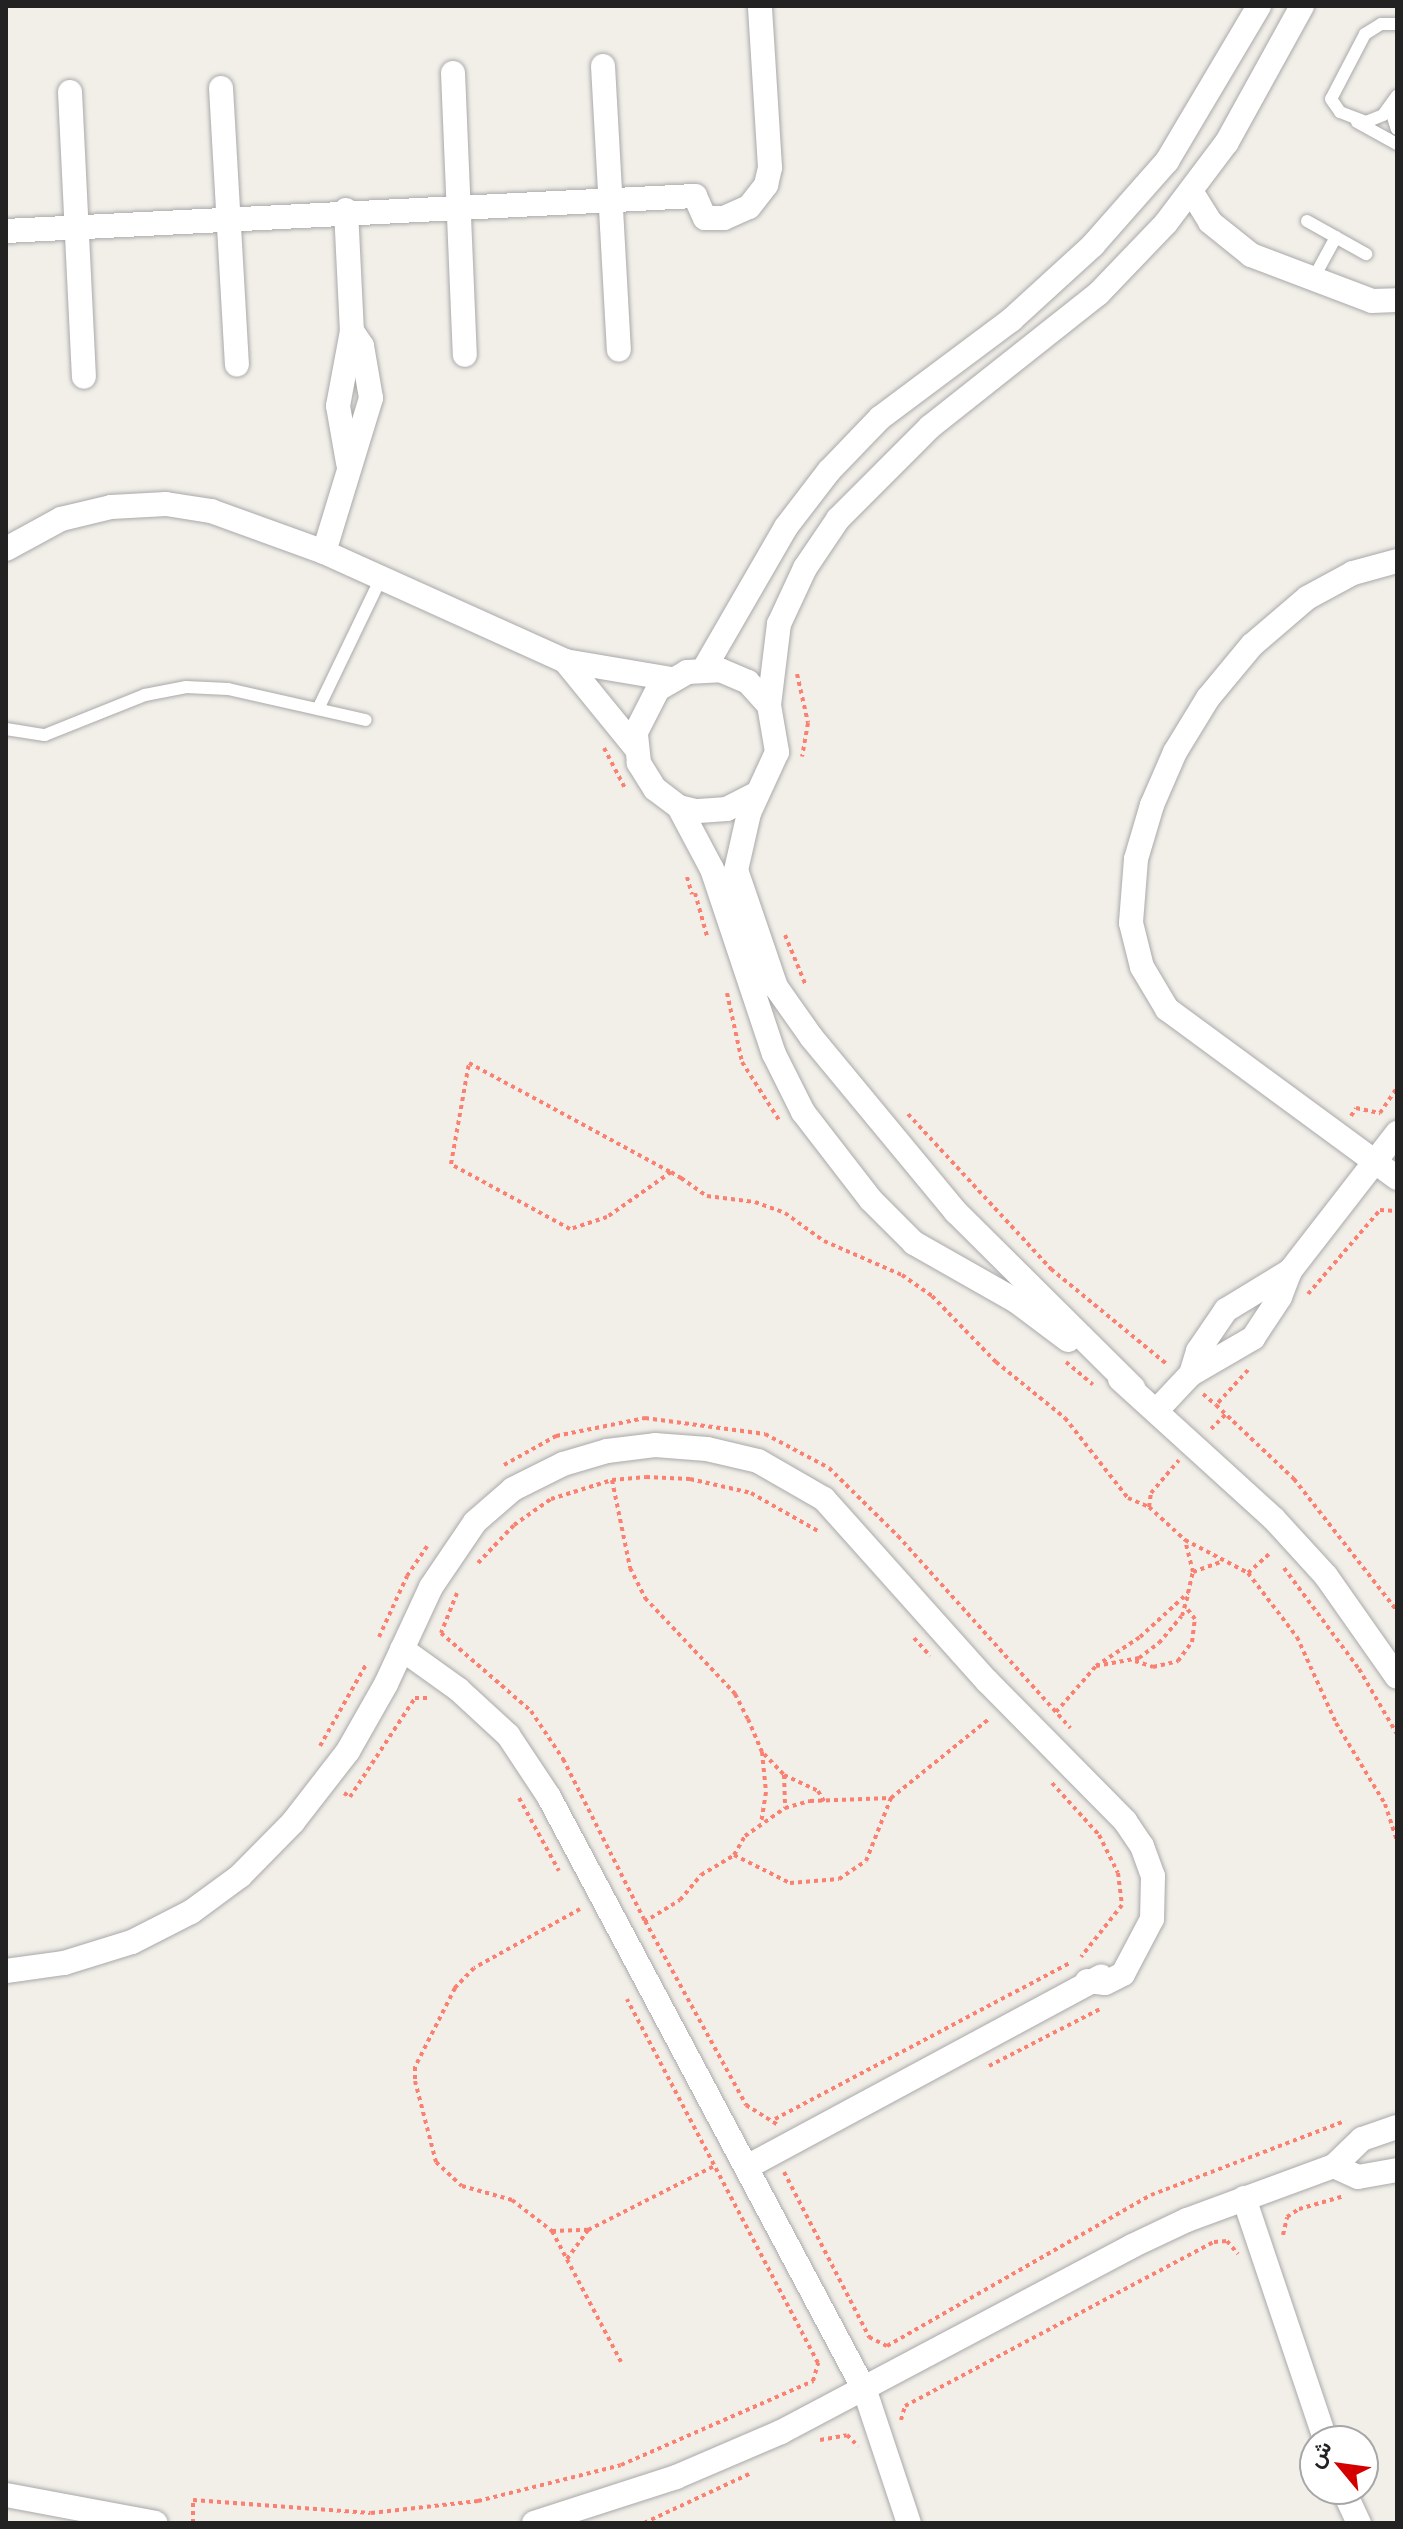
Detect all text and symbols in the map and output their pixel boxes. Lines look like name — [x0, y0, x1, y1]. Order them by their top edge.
north arrow — [1299, 2425, 1379, 2505]
text: ش — [1299, 2435, 1339, 2473]

